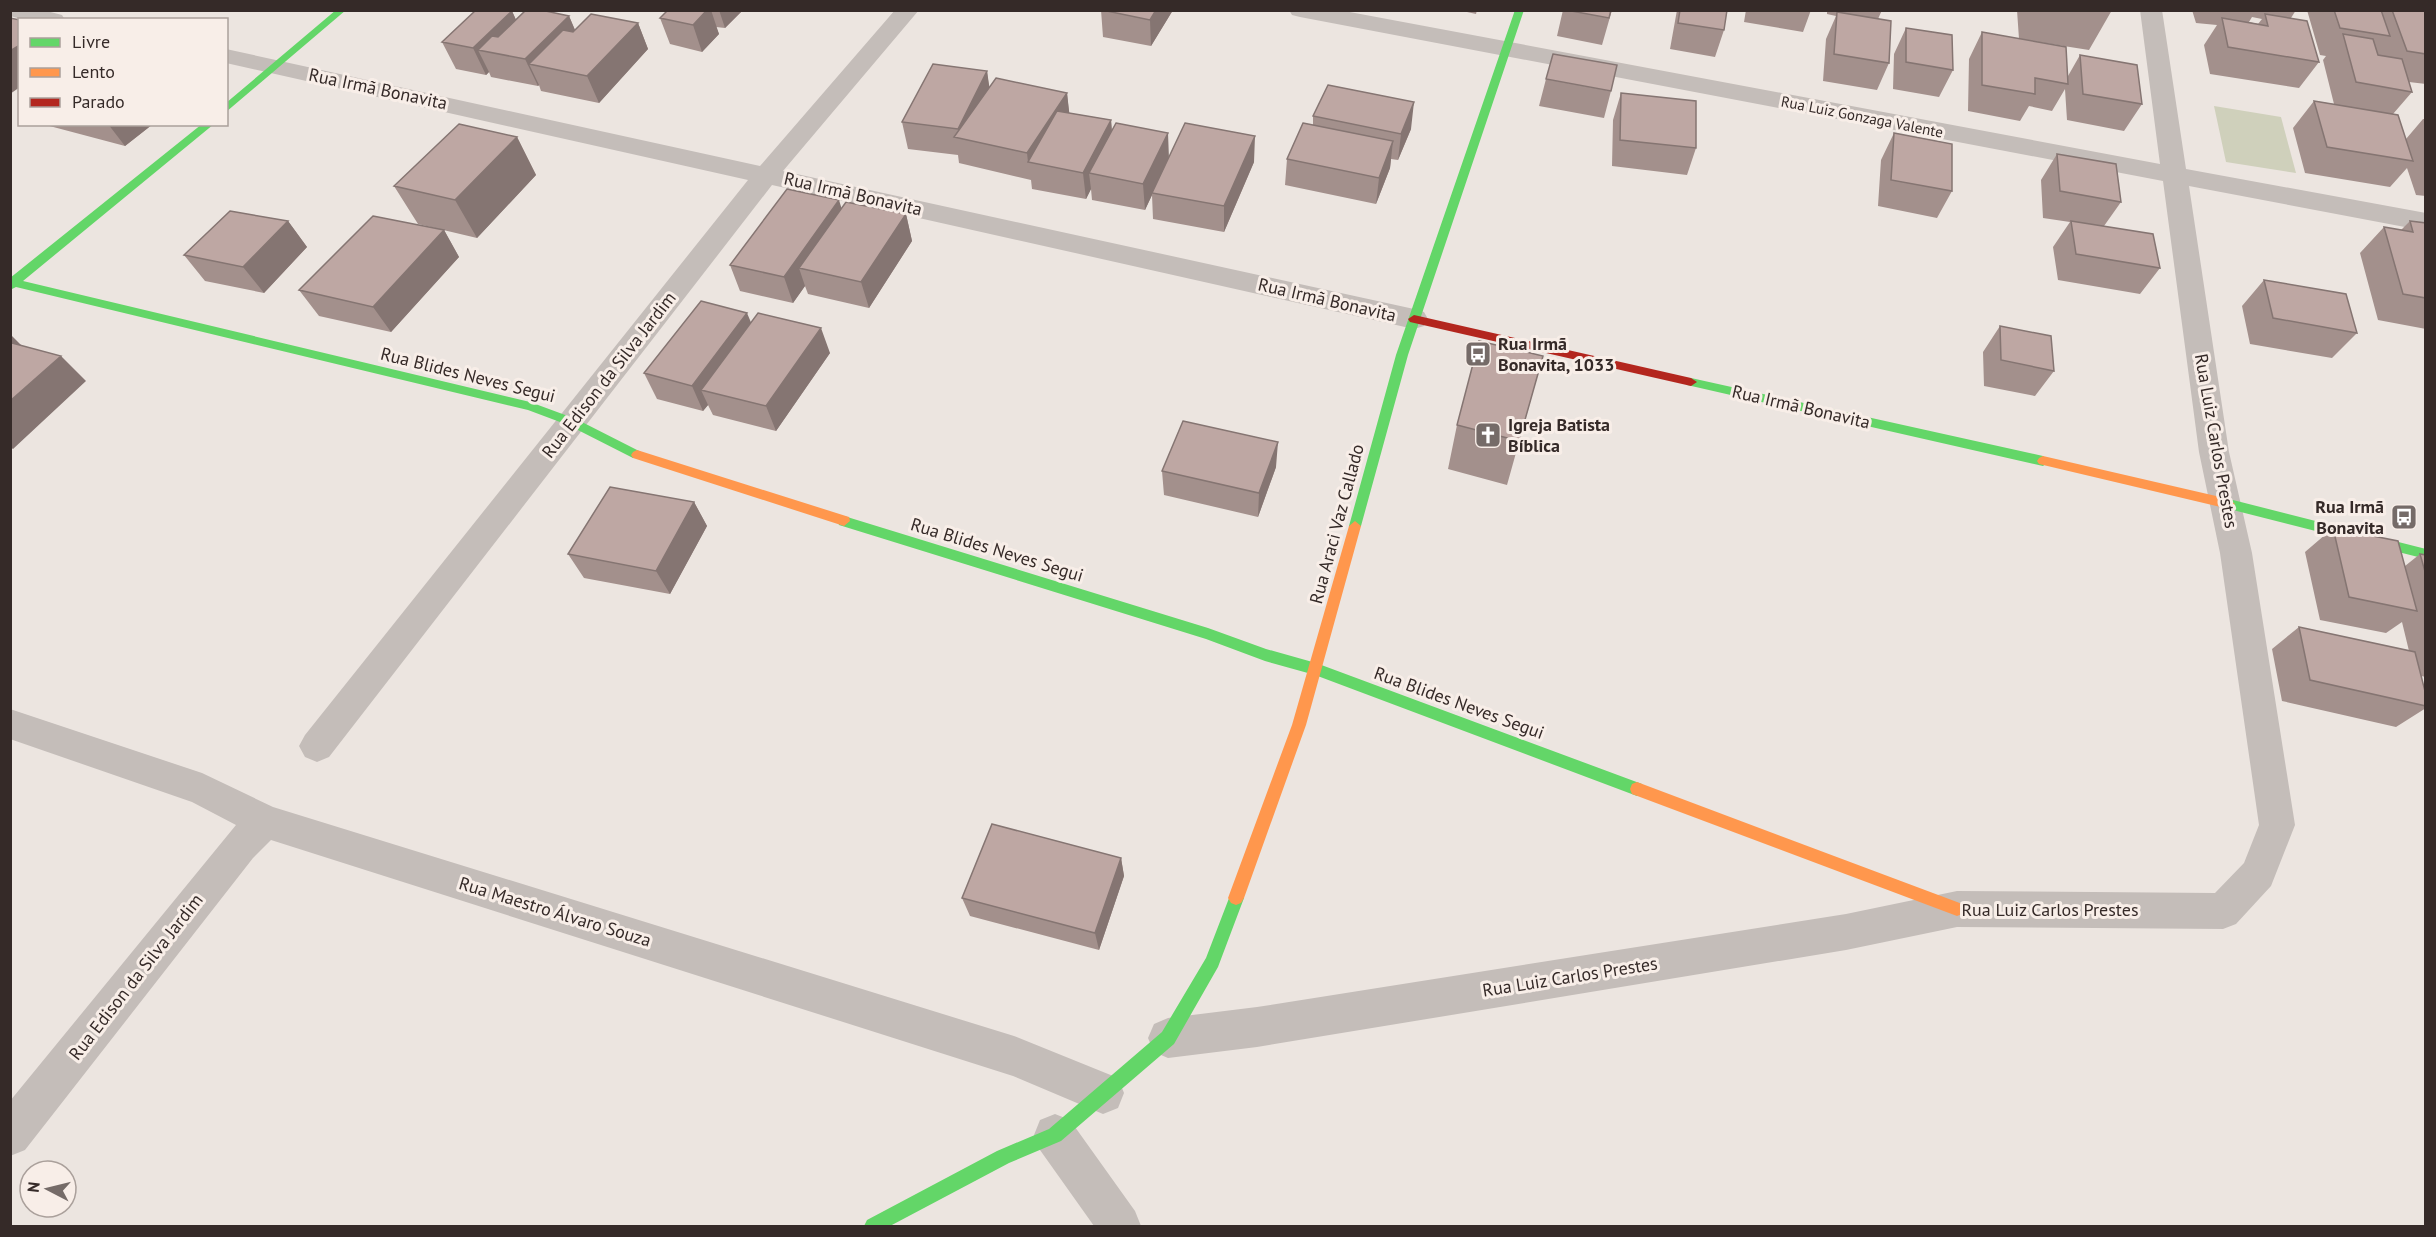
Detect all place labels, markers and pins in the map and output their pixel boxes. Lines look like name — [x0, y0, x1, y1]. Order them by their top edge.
place label: Rua Irmã Bonavita, 1033 — [1498, 332, 1614, 376]
bus stop icon: Rua Irmã Bonavita, 1033 — [1463, 339, 1493, 369]
place label: Igreja Batista Bíblica — [1508, 413, 1610, 457]
church icon: Igreja Batista Bíblica — [1473, 420, 1503, 450]
place label: Rua Irmã Bonavita — [2315, 495, 2384, 539]
bus stop icon: Rua Irmã Bonavita — [2389, 502, 2419, 532]

